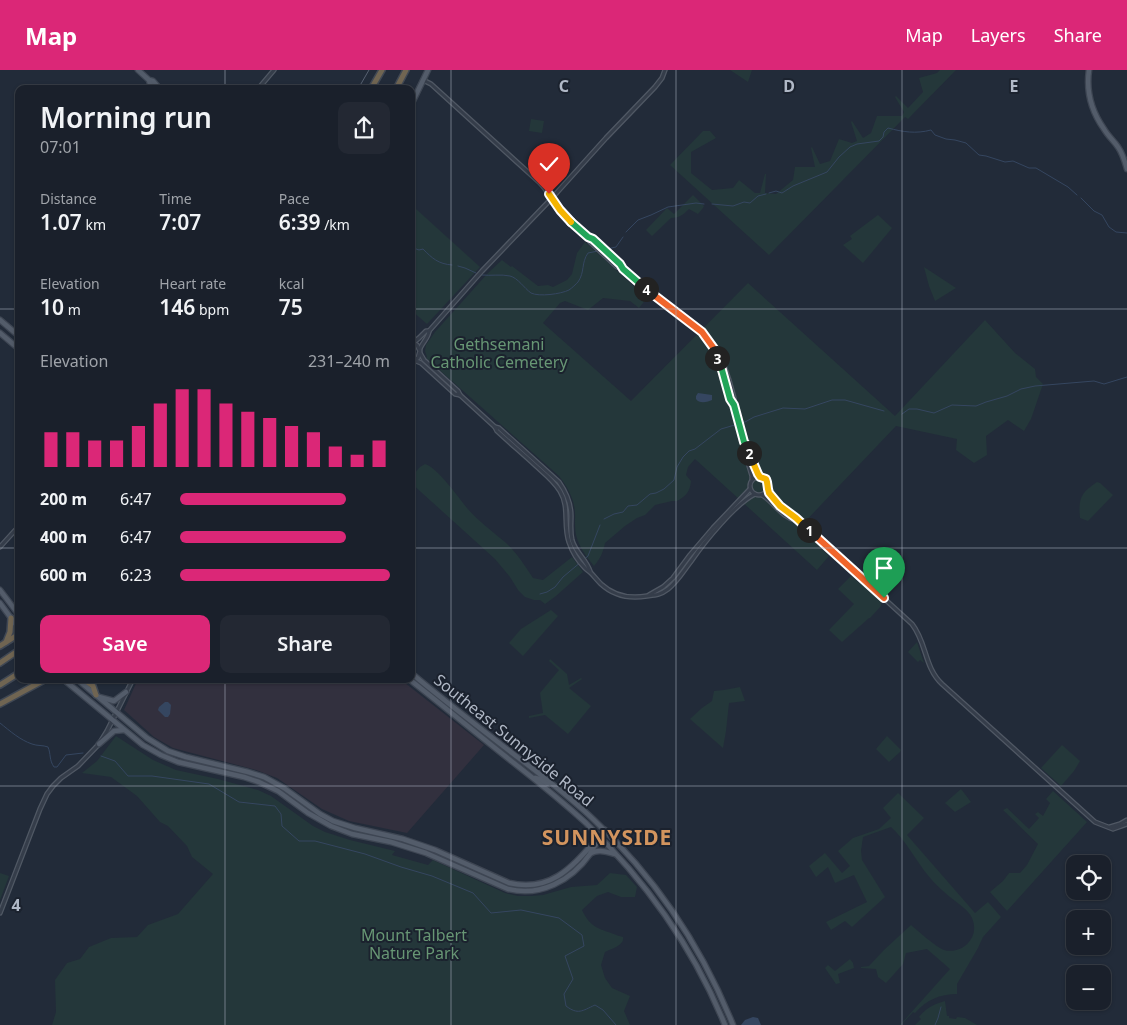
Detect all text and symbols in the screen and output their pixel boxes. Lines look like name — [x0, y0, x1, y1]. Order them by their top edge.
text: Map — [25, 19, 77, 52]
text: Map — [905, 23, 943, 47]
text: Layers — [971, 23, 1026, 47]
text: Share — [1054, 23, 1102, 47]
text: C — [559, 75, 569, 97]
text: D — [783, 75, 795, 97]
text: E — [1010, 75, 1019, 97]
text: Morning run — [40, 98, 212, 136]
button: share — [338, 102, 390, 154]
text: 07:01 — [40, 136, 81, 158]
pin — [528, 143, 570, 194]
icon: check — [535, 150, 563, 178]
text: Distance — [40, 189, 97, 208]
text: Time — [159, 189, 192, 208]
text: Pace — [279, 189, 310, 208]
text: 1.07 — [40, 208, 82, 236]
text: 7:07 — [159, 208, 201, 236]
text: 6:39 — [279, 208, 321, 236]
text: km — [82, 215, 106, 234]
text: /km — [321, 215, 350, 234]
text: Elevation — [40, 274, 100, 293]
text: Heart rate — [159, 274, 226, 293]
text: kcal — [279, 274, 304, 293]
pin: 4 — [634, 276, 658, 302]
text: 4 — [642, 280, 651, 299]
text: 10 — [40, 293, 64, 321]
text: 146 — [159, 293, 195, 321]
text: 75 — [279, 293, 303, 321]
text: m — [64, 300, 81, 319]
text: bpm — [195, 300, 229, 319]
park label: Gethsemani Catholic Cemetery — [430, 333, 568, 373]
pin: 3 — [704, 346, 730, 370]
text: 3 — [713, 349, 722, 368]
text: Elevation — [40, 350, 108, 372]
text: 231–240 m — [308, 350, 390, 372]
pin: 2 — [736, 440, 762, 466]
text: 2 — [745, 444, 754, 463]
text: 200 m — [40, 488, 87, 510]
text: 6:47 — [120, 488, 152, 510]
pin: 1 — [796, 518, 822, 542]
text: 1 — [805, 521, 814, 540]
text: 400 m — [40, 526, 87, 548]
text: 6:47 — [120, 526, 152, 548]
pin — [863, 547, 905, 598]
icon: arrive — [870, 554, 898, 582]
text: 600 m — [40, 564, 87, 586]
text: 6:23 — [120, 564, 152, 586]
button: Save — [40, 615, 210, 673]
button: Share — [220, 615, 390, 673]
street label: Southeast Sunnyside Road — [430, 669, 598, 811]
district label: SUNNYSIDE — [542, 823, 672, 851]
map controls — [1066, 855, 1111, 1010]
button: locate — [1066, 855, 1111, 900]
text: 4 — [11, 894, 21, 916]
button: + — [1066, 910, 1111, 955]
park label: Mount Talbert Nature Park — [361, 924, 467, 964]
button: − — [1066, 965, 1111, 1010]

